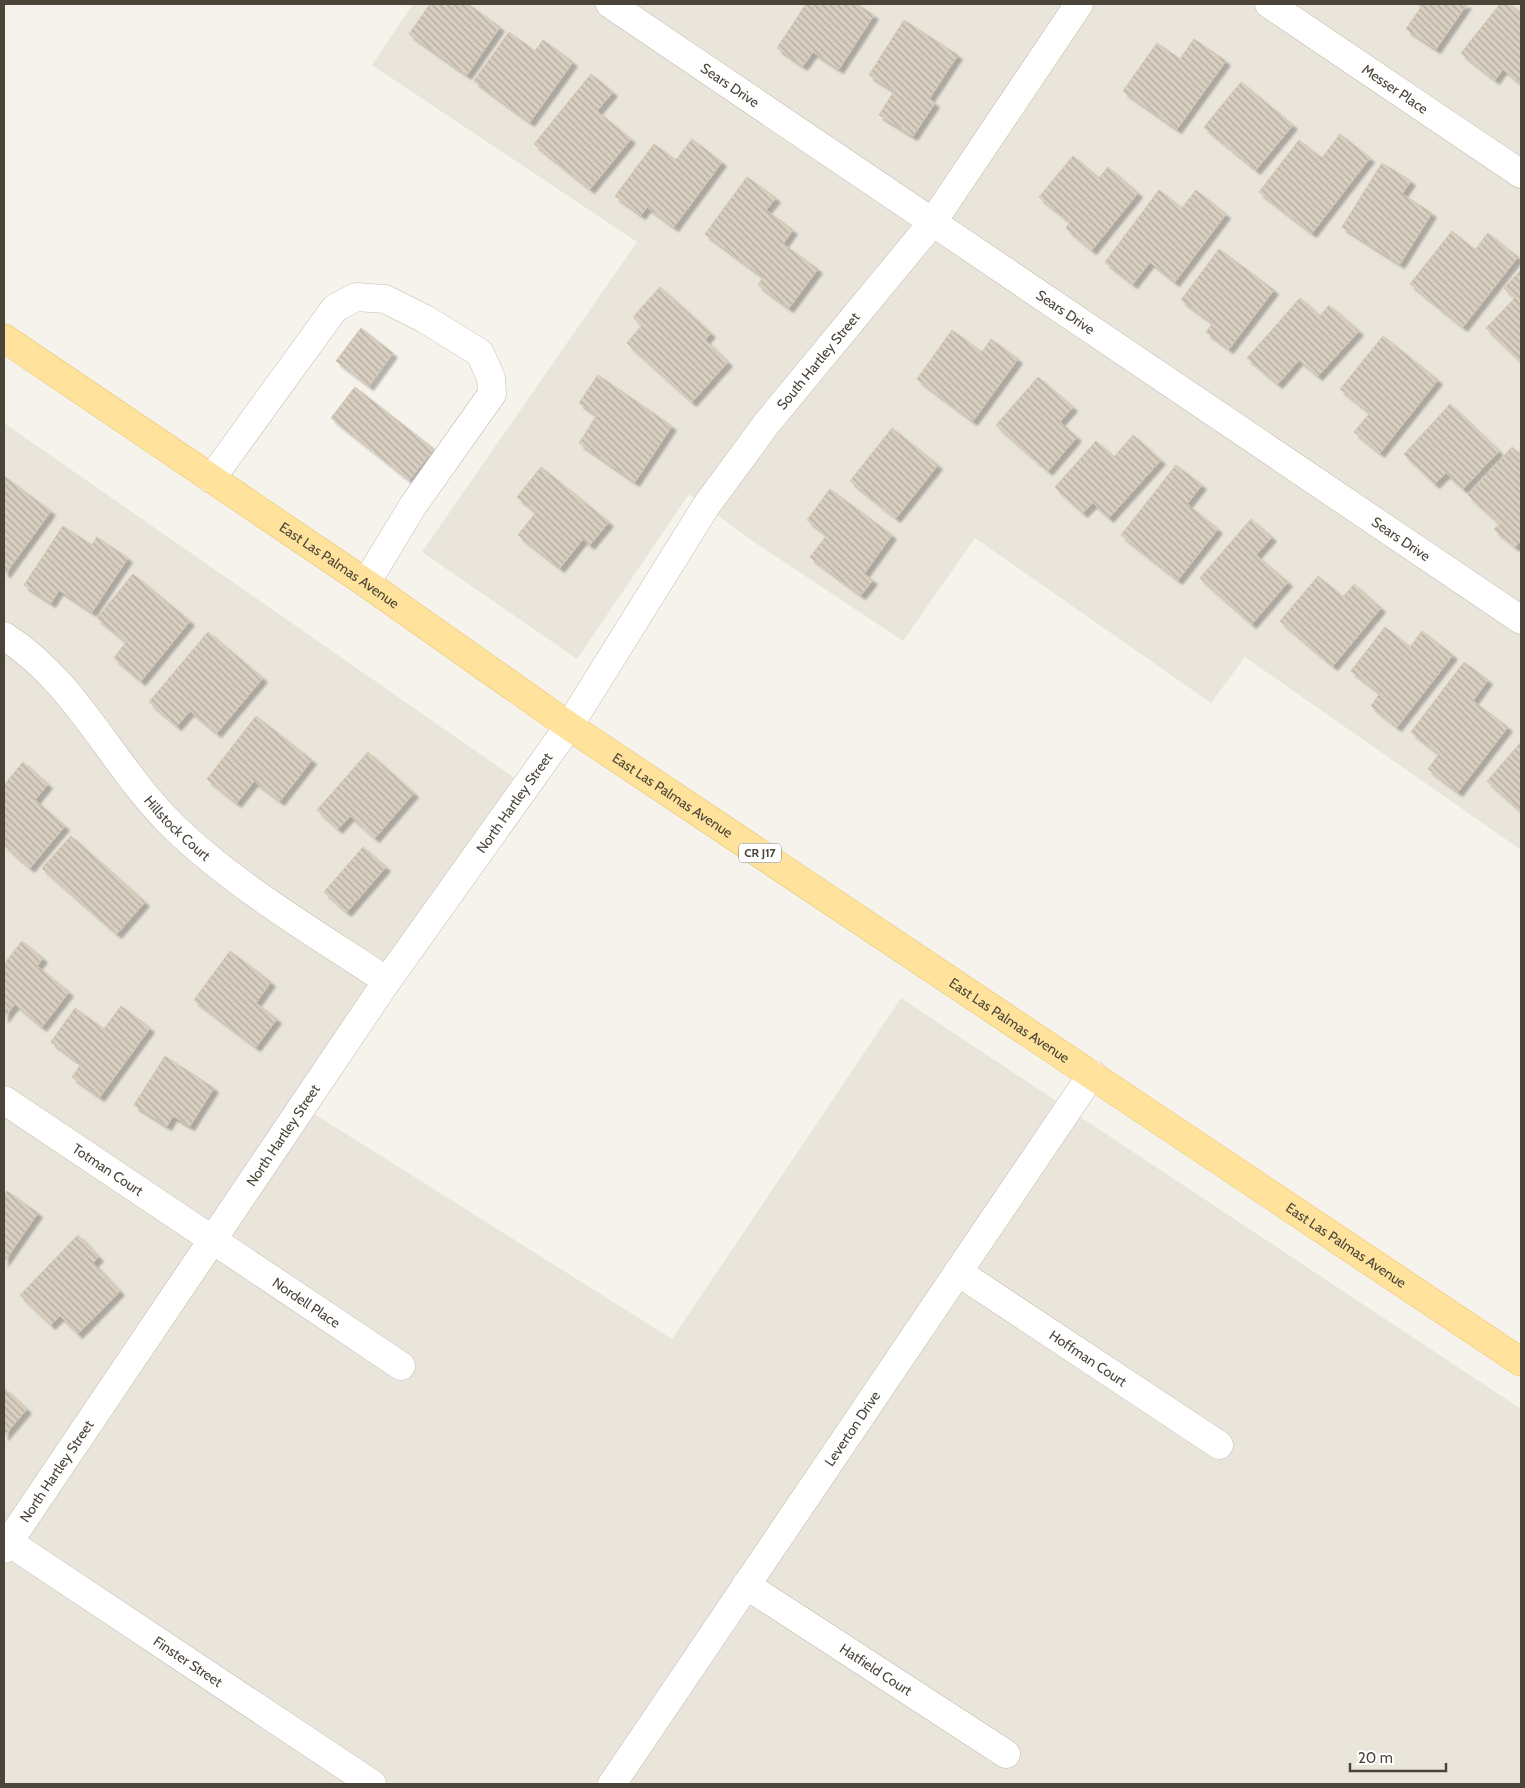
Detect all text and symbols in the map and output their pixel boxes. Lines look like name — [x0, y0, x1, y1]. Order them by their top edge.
street label: Sears Drive — [697, 59, 763, 111]
street label: Messer Place — [1358, 60, 1432, 118]
street label: Sears Drive — [1033, 286, 1098, 338]
street label: South Hartley Street — [773, 308, 864, 413]
street label: Sears Drive — [1368, 513, 1434, 565]
street label: East Las Palmas Avenue — [276, 518, 403, 612]
street label: North Hartley Street — [472, 749, 556, 857]
street label: East Las Palmas Avenue — [609, 749, 736, 842]
street label: Hillstock Court — [140, 792, 214, 865]
road number: CR J17 — [739, 844, 781, 862]
street label: East Las Palmas Avenue — [946, 974, 1073, 1067]
street label: North Hartley Street — [242, 1080, 324, 1190]
street label: Totman Court — [69, 1139, 147, 1200]
street label: East Las Palmas Avenue — [1282, 1198, 1410, 1292]
street label: Nordell Place — [269, 1273, 344, 1332]
street label: Hoffman Court — [1046, 1326, 1130, 1391]
street label: Leverton Drive — [820, 1387, 884, 1470]
street label: North Hartley Street — [16, 1416, 98, 1526]
street label: Finster Street — [150, 1632, 226, 1691]
street label: Hatfield Court — [836, 1639, 916, 1700]
scale bar — [1350, 1740, 1446, 1772]
text: 20 m — [1358, 1749, 1393, 1767]

